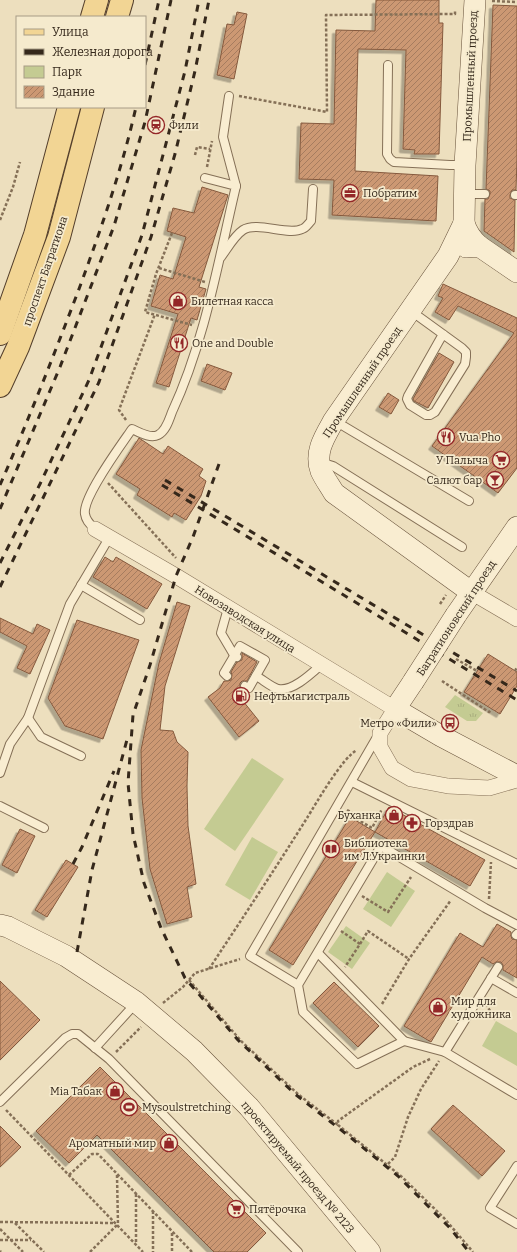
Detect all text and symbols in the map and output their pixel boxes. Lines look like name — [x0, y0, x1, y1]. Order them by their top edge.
street label: Промышленный проезд — [461, 10, 480, 142]
legend — [16, 16, 146, 108]
text: Улица — [52, 25, 89, 39]
text: Железная дорога — [52, 45, 153, 59]
text: Парк — [52, 65, 82, 79]
text: Здание — [52, 85, 95, 99]
station icon: Фили — [146, 115, 166, 135]
place label: Фили — [169, 119, 199, 132]
office icon: Побратим — [340, 183, 360, 203]
place label: Побратим — [363, 187, 417, 200]
street label: проспект Багратиона — [21, 215, 70, 328]
shop icon: Билетная касса — [168, 291, 188, 311]
place label: Билетная касса — [191, 295, 274, 308]
street label: Промышленный проезд — [320, 324, 405, 440]
restaurant icon: One and Double — [169, 333, 189, 353]
place label: One and Double — [192, 337, 273, 350]
restaurant icon: Vua Pho — [436, 427, 456, 447]
place label: Vua Pho — [459, 431, 501, 444]
supermarket icon: У Палыча — [491, 450, 511, 470]
place label: У Палыча — [436, 454, 488, 467]
bar icon: Салют бар — [485, 470, 505, 490]
place label: Салют бар — [427, 474, 482, 487]
street label: Багратионовский проезд — [414, 558, 499, 678]
street label: Новозаводская улица — [192, 583, 297, 656]
fuel station icon: Нефтьмагистраль — [231, 686, 251, 706]
place label: Нефтьмагистраль — [254, 690, 350, 703]
bus stop icon: Метро «Фили» — [440, 713, 460, 733]
place label: Метро «Фили» — [360, 717, 437, 730]
shop icon: Буханка — [384, 805, 404, 825]
place label: Буханка — [337, 809, 381, 822]
pharmacy icon: Горздрав — [402, 813, 422, 833]
place label: Горздрав — [425, 817, 474, 830]
place label: Библиотека им Л.Украинки — [344, 837, 425, 863]
library icon: Библиотека им Л.Украинки — [321, 839, 341, 859]
place label: Мир для художника — [451, 995, 511, 1021]
shop icon: Мир для художника — [428, 997, 448, 1017]
shop icon: Mia Табак — [105, 1081, 125, 1101]
place label: Mia Табак — [50, 1085, 103, 1098]
sports icon: Mysoulstretching — [119, 1097, 139, 1117]
street label: проектируемый проезд № 2123 — [238, 1099, 357, 1236]
place label: Mysoulstretching — [142, 1101, 231, 1114]
shop icon: Ароматный мир — [159, 1133, 179, 1153]
place label: Ароматный мир — [69, 1137, 156, 1150]
supermarket icon: Пятёрочка — [226, 1199, 246, 1219]
place label: Пятёрочка — [249, 1203, 306, 1216]

